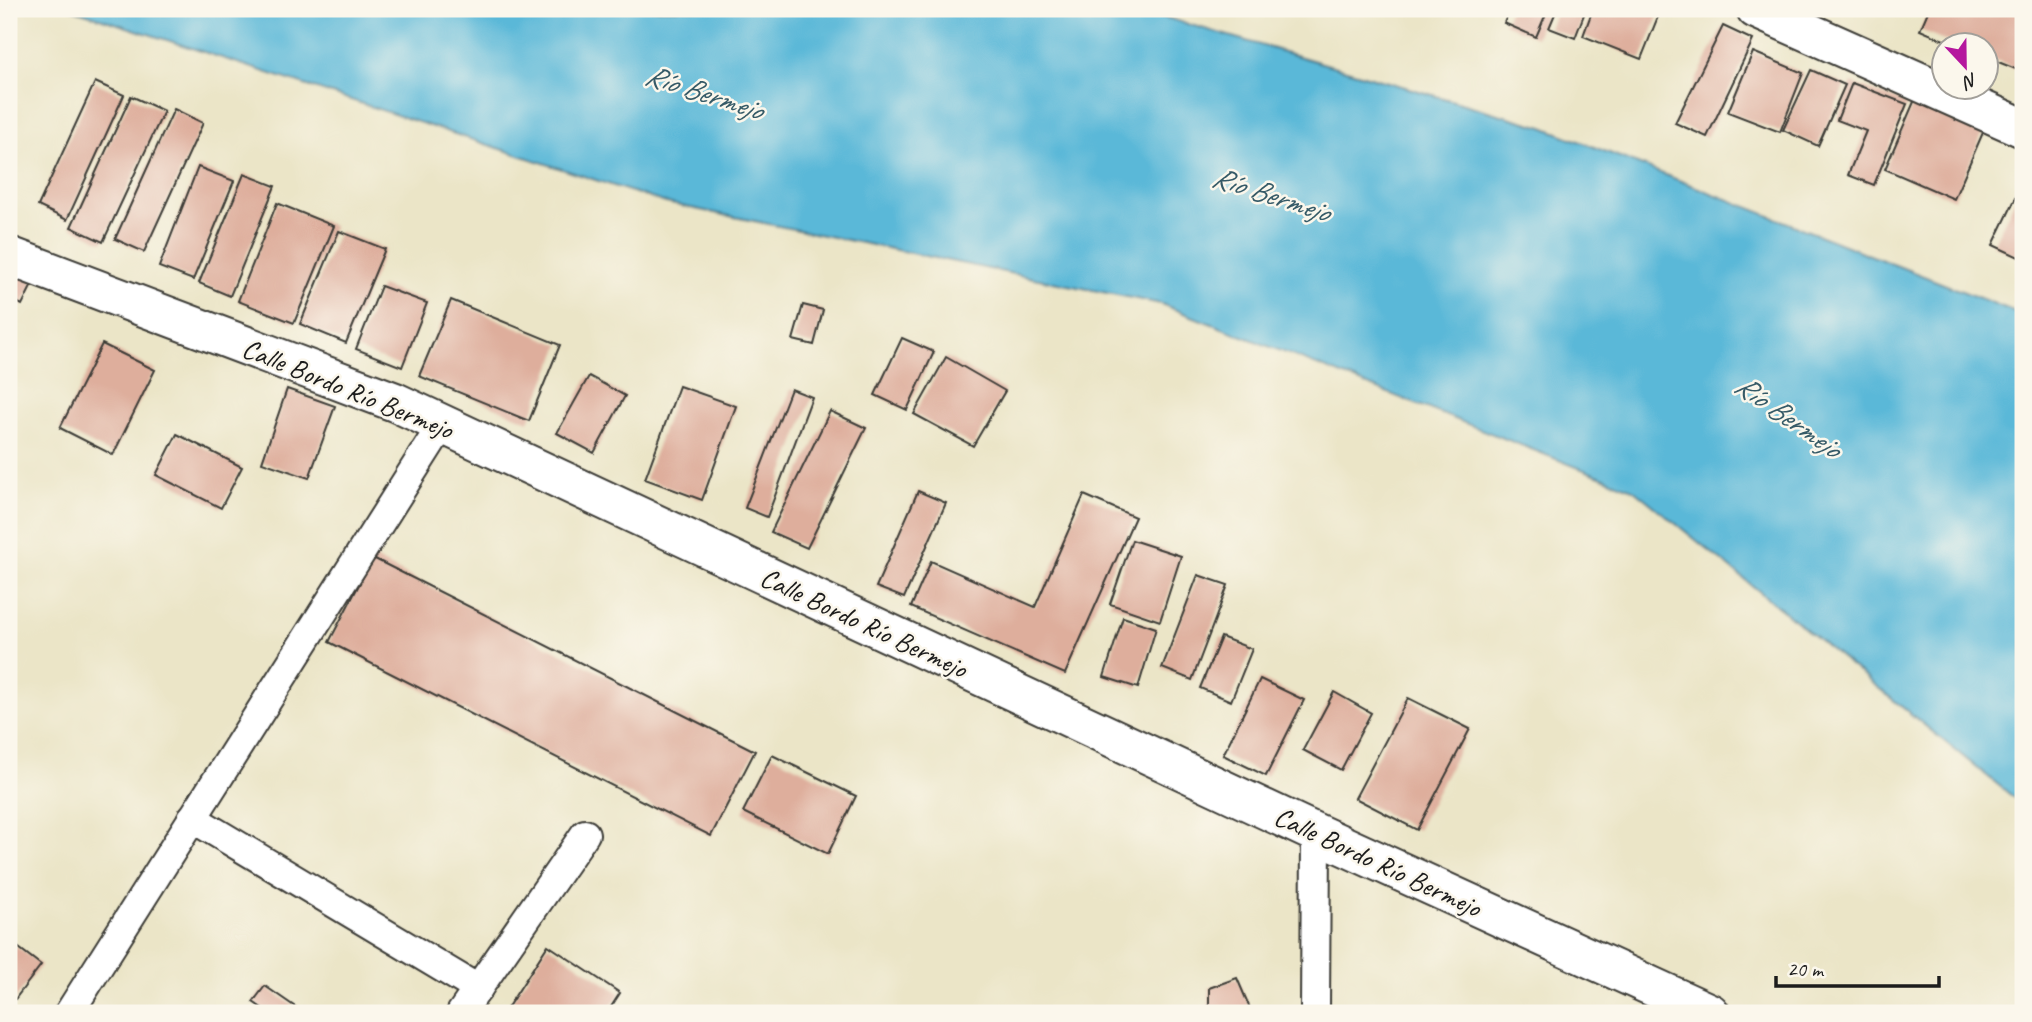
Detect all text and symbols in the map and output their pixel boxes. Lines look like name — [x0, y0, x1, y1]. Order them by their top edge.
north arrow — [1930, 32, 2000, 102]
water label: Río Bermejo — [641, 55, 771, 130]
text: N — [1958, 68, 1981, 95]
water label: Río Bermejo — [1208, 157, 1338, 232]
street label: Calle Bordo Río Bermejo — [237, 330, 460, 447]
water label: Río Bermejo — [1728, 366, 1852, 469]
street label: Calle Bordo Río Bermejo — [755, 559, 975, 687]
street label: Calle Bordo Río Bermejo — [1269, 798, 1489, 926]
scale bar — [1776, 945, 1939, 989]
text: 20 m — [1787, 956, 1825, 982]

